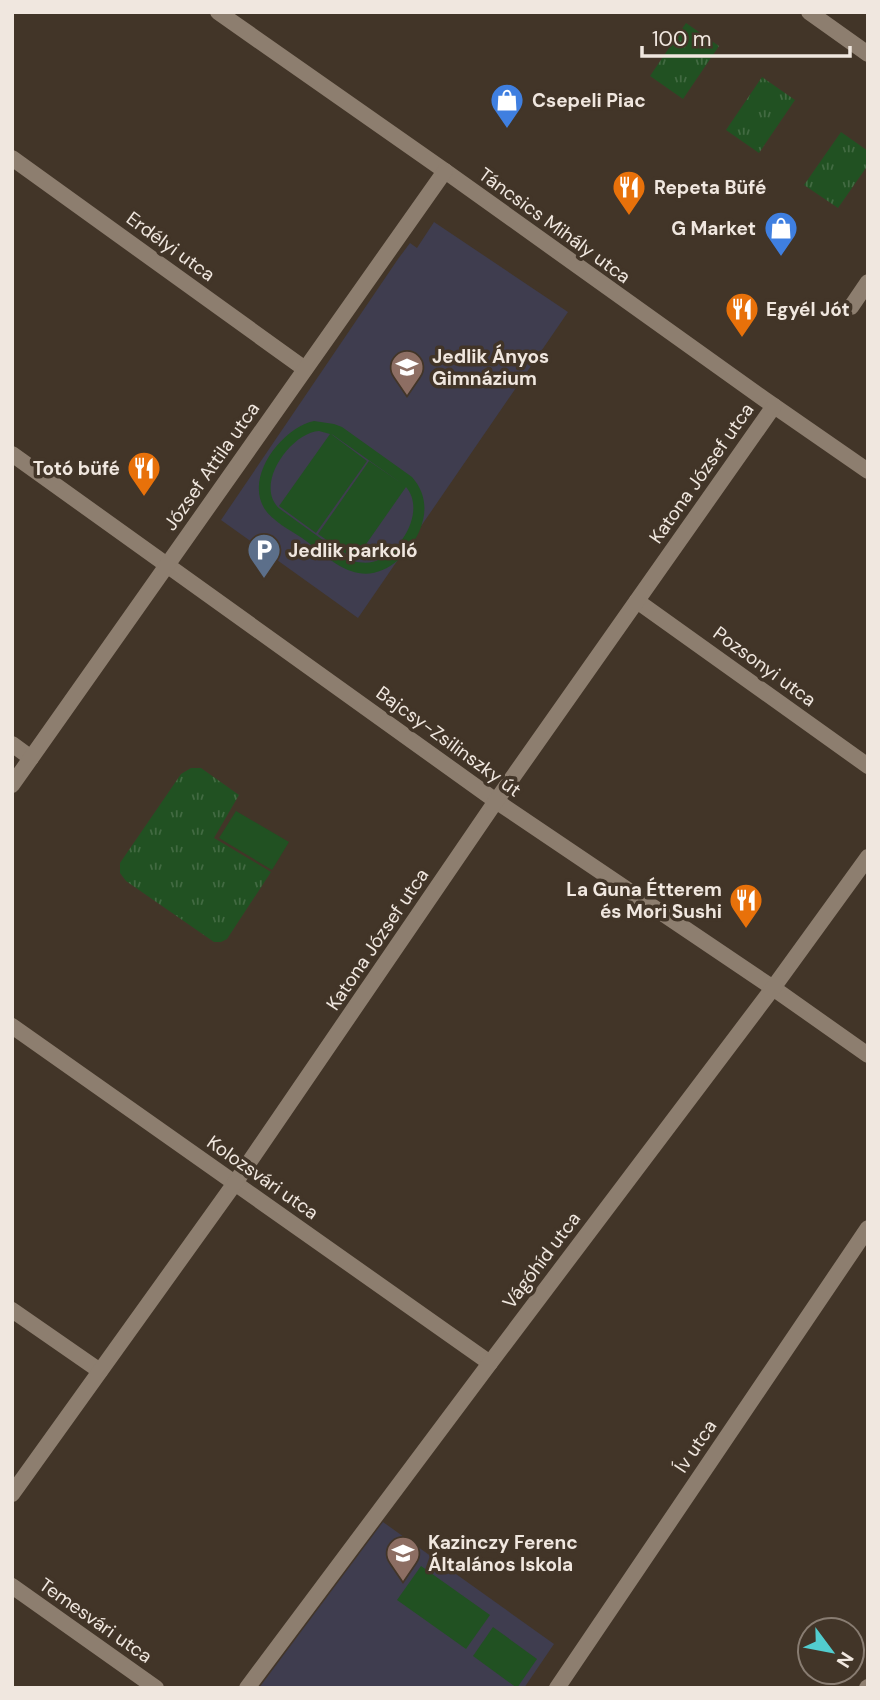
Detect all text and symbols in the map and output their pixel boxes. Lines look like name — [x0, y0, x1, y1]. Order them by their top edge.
scale bar — [642, 14, 850, 58]
text: 100 m — [652, 25, 712, 53]
shop icon: Csepeli Piac — [488, 81, 526, 130]
place label: Csepeli Piac — [532, 88, 646, 113]
street label: Táncsics Mihály utca — [474, 162, 636, 289]
restaurant icon: Repeta Büfé — [610, 168, 648, 217]
place label: Repeta Büfé — [654, 175, 766, 200]
street label: Erdélyi utca — [121, 206, 220, 287]
shop icon: G Market — [762, 209, 800, 258]
place label: G Market — [671, 216, 756, 241]
restaurant icon: Egyél Jót — [723, 290, 761, 339]
place label: Egyél Jót — [766, 297, 850, 322]
place label: Jedlik Ányos Gimnázium — [432, 344, 549, 391]
school or university icon: Jedlik Ányos Gimnázium — [388, 348, 426, 397]
street label: József Attila utca — [158, 397, 265, 536]
street label: Katona József utca — [644, 398, 759, 548]
restaurant icon: Totó büfé — [125, 449, 163, 498]
place label: Totó büfé — [33, 456, 120, 481]
parking icon: Jedlik parkoló — [245, 531, 283, 580]
place label: Jedlik parkoló — [288, 538, 418, 563]
street label: Pozsonyi utca — [708, 621, 821, 712]
street label: Bajcsy-Zsilinszky út — [371, 680, 526, 802]
street label: Katona József utca — [321, 863, 434, 1015]
place label: La Guna Étterem és Mori Sushi — [566, 877, 722, 924]
restaurant icon: La Guna Étterem és Mori Sushi — [727, 881, 765, 930]
street label: Kolozsvári utca — [202, 1130, 323, 1225]
street label: Vágóhíd utca — [497, 1207, 586, 1314]
street label: Ív utca — [669, 1415, 722, 1478]
place label: Kazinczy Ferenc Általános Iskola — [428, 1530, 578, 1577]
school or university icon: Kazinczy Ferenc Általános Iskola — [384, 1534, 422, 1583]
street label: Temesvári utca — [34, 1572, 157, 1669]
north arrow — [796, 1616, 866, 1686]
text: N — [831, 1647, 859, 1672]

